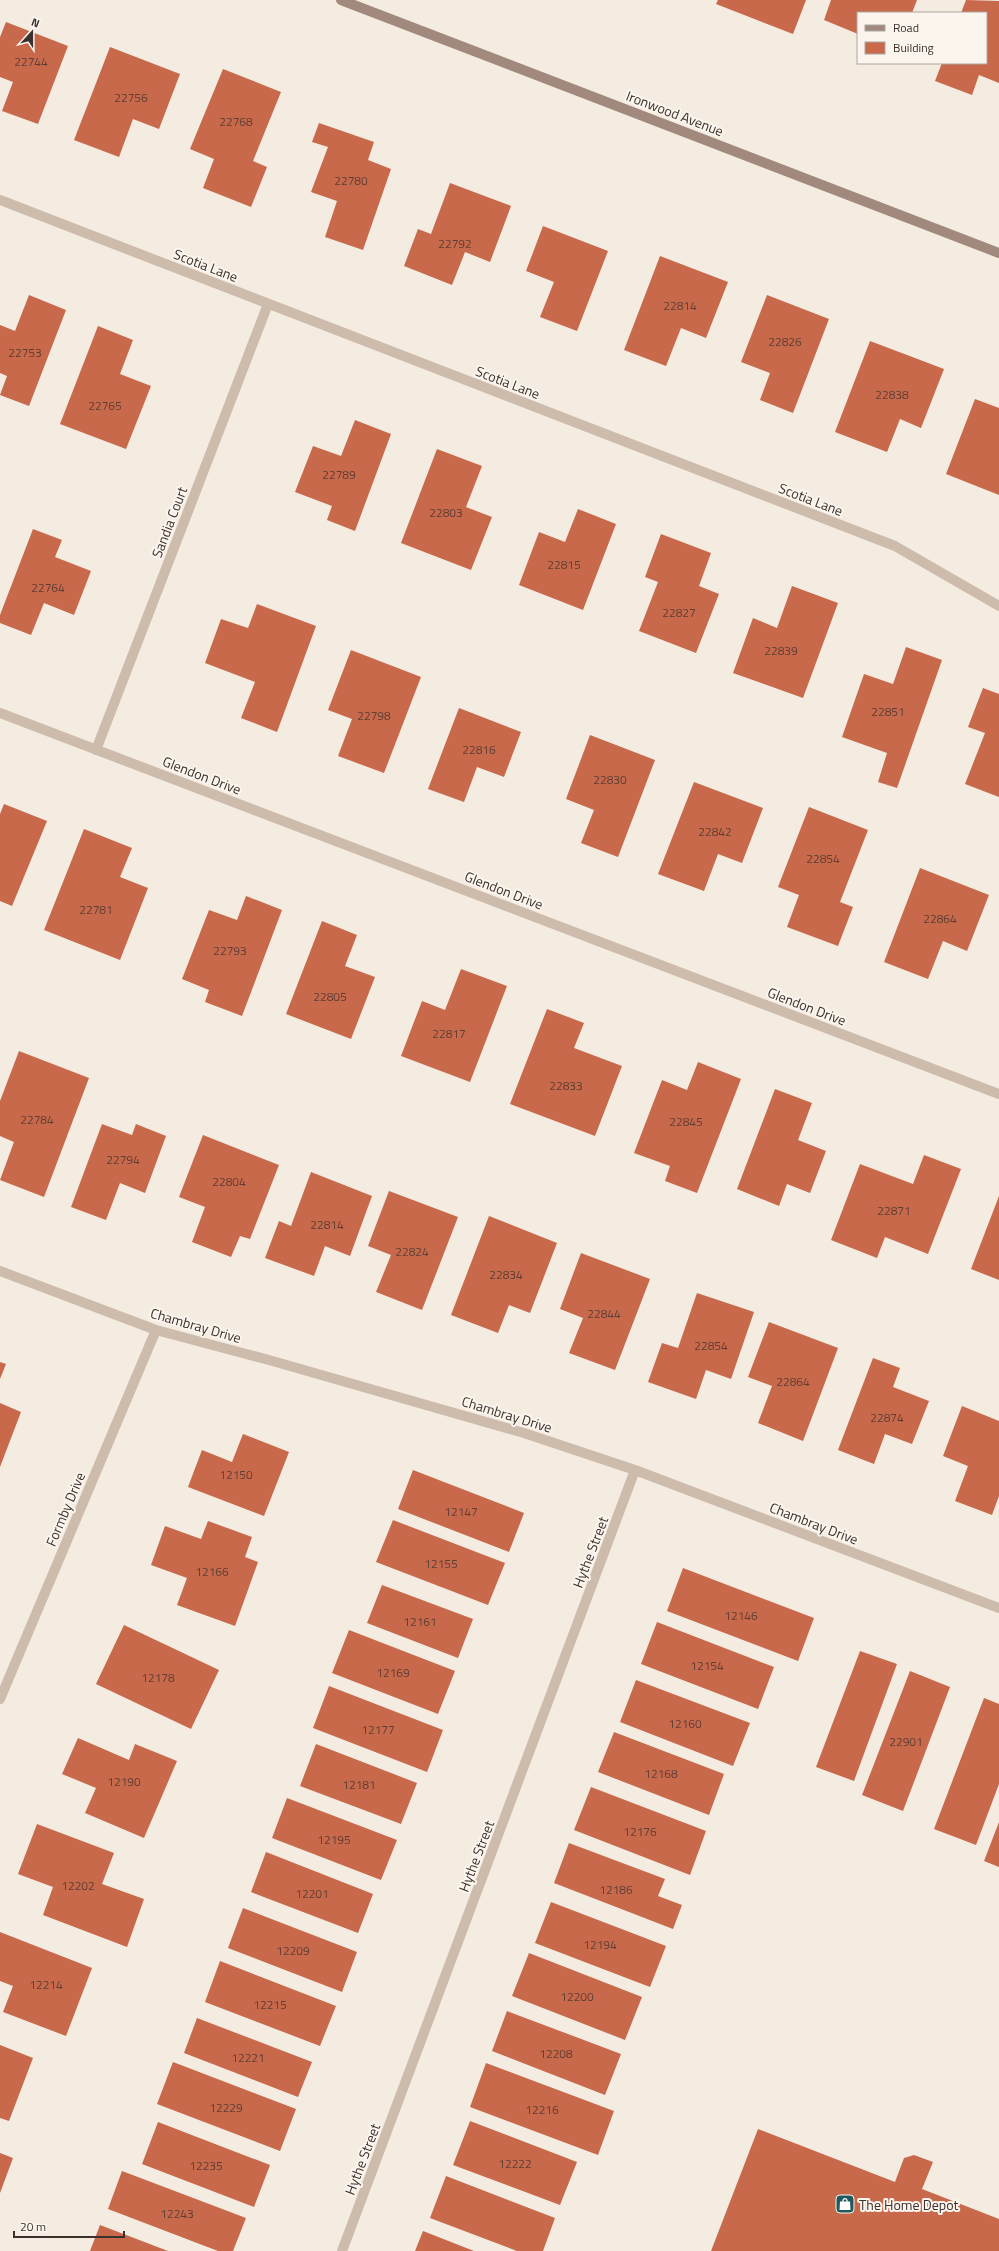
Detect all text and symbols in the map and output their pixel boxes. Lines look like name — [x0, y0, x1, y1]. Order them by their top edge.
north arrow — [12, 12, 52, 52]
legend — [857, 12, 987, 64]
text: N — [29, 14, 42, 31]
text: Road — [893, 18, 919, 37]
text: Building — [893, 38, 934, 57]
house number: 22744 — [14, 52, 48, 71]
street label: Ironwood Avenue — [623, 85, 727, 141]
house number: 22756 — [114, 88, 148, 107]
house number: 22768 — [219, 112, 253, 131]
house number: 22780 — [334, 171, 368, 190]
house number: 22792 — [438, 234, 472, 253]
street label: Scotia Lane — [171, 243, 241, 287]
house number: 22814 — [663, 296, 697, 315]
house number: 22826 — [768, 332, 802, 351]
house number: 22753 — [8, 343, 42, 362]
street label: Scotia Lane — [473, 360, 543, 404]
house number: 22838 — [875, 385, 909, 404]
house number: 22765 — [88, 396, 122, 415]
house number: 22789 — [322, 465, 356, 484]
street label: Scotia Lane — [776, 477, 846, 521]
street label: Sandia Court — [146, 483, 192, 561]
house number: 22803 — [429, 503, 463, 522]
house number: 22815 — [547, 555, 581, 574]
house number: 22764 — [31, 578, 65, 597]
house number: 22827 — [662, 603, 696, 622]
house number: 22839 — [764, 641, 798, 660]
house number: 22851 — [871, 702, 905, 721]
house number: 22798 — [357, 706, 391, 725]
house number: 22816 — [462, 740, 496, 759]
street label: Glendon Drive — [160, 750, 244, 800]
house number: 22830 — [593, 770, 627, 789]
house number: 22842 — [698, 822, 732, 841]
house number: 22854 — [806, 849, 840, 868]
street label: Glendon Drive — [462, 865, 546, 915]
house number: 22781 — [79, 900, 113, 919]
house number: 22864 — [923, 909, 957, 928]
house number: 22793 — [213, 941, 247, 960]
street label: Glendon Drive — [765, 981, 849, 1031]
house number: 22805 — [313, 987, 347, 1006]
house number: 22817 — [432, 1024, 466, 1043]
house number: 22833 — [549, 1076, 583, 1095]
house number: 22784 — [20, 1110, 54, 1129]
house number: 22845 — [669, 1112, 703, 1131]
house number: 22794 — [106, 1150, 140, 1169]
house number: 22804 — [212, 1172, 246, 1191]
house number: 22871 — [877, 1201, 911, 1220]
house number: 22814 — [310, 1215, 344, 1234]
house number: 22824 — [395, 1242, 429, 1261]
house number: 22834 — [489, 1265, 523, 1284]
street label: Chambray Drive — [148, 1302, 244, 1348]
house number: 22844 — [587, 1304, 621, 1323]
house number: 22854 — [694, 1336, 728, 1355]
house number: 22864 — [776, 1372, 810, 1391]
street label: Chambray Drive — [459, 1390, 555, 1438]
house number: 22874 — [870, 1408, 904, 1427]
house number: 12150 — [219, 1465, 253, 1484]
street label: Formby Drive — [40, 1469, 90, 1549]
street label: Chambray Drive — [767, 1496, 861, 1550]
house number: 12147 — [444, 1502, 478, 1521]
street label: Hythe Street — [567, 1513, 613, 1591]
house number: 12155 — [424, 1554, 458, 1573]
house number: 12166 — [195, 1562, 229, 1581]
house number: 12146 — [724, 1606, 758, 1625]
house number: 12161 — [403, 1612, 437, 1631]
house number: 12154 — [690, 1656, 724, 1675]
house number: 12169 — [376, 1663, 410, 1682]
house number: 12178 — [141, 1668, 175, 1687]
house number: 12160 — [668, 1714, 702, 1733]
house number: 12177 — [361, 1720, 395, 1739]
house number: 22901 — [889, 1732, 923, 1751]
house number: 12168 — [644, 1764, 678, 1783]
house number: 12190 — [107, 1772, 141, 1791]
house number: 12181 — [342, 1775, 376, 1794]
street label: Hythe Street — [453, 1817, 499, 1895]
house number: 12176 — [623, 1822, 657, 1841]
house number: 12195 — [317, 1830, 351, 1849]
house number: 12202 — [61, 1876, 95, 1895]
house number: 12186 — [599, 1880, 633, 1899]
house number: 12201 — [295, 1884, 329, 1903]
house number: 12194 — [583, 1935, 617, 1954]
house number: 12209 — [276, 1941, 310, 1960]
house number: 12214 — [29, 1975, 63, 1994]
house number: 12200 — [560, 1987, 594, 2006]
house number: 12215 — [253, 1995, 287, 2014]
house number: 12208 — [539, 2044, 573, 2063]
house number: 12221 — [231, 2048, 265, 2067]
house number: 12229 — [209, 2098, 243, 2117]
house number: 12216 — [525, 2100, 559, 2119]
street label: Hythe Street — [339, 2120, 385, 2198]
house number: 12222 — [498, 2154, 532, 2173]
house number: 12235 — [189, 2156, 223, 2175]
shop icon: The Home Depot — [834, 2193, 856, 2215]
place label: The Home Depot — [859, 2194, 958, 2215]
house number: 12243 — [160, 2204, 194, 2223]
scale bar — [14, 2213, 124, 2239]
text: 20 m — [20, 2217, 46, 2236]

